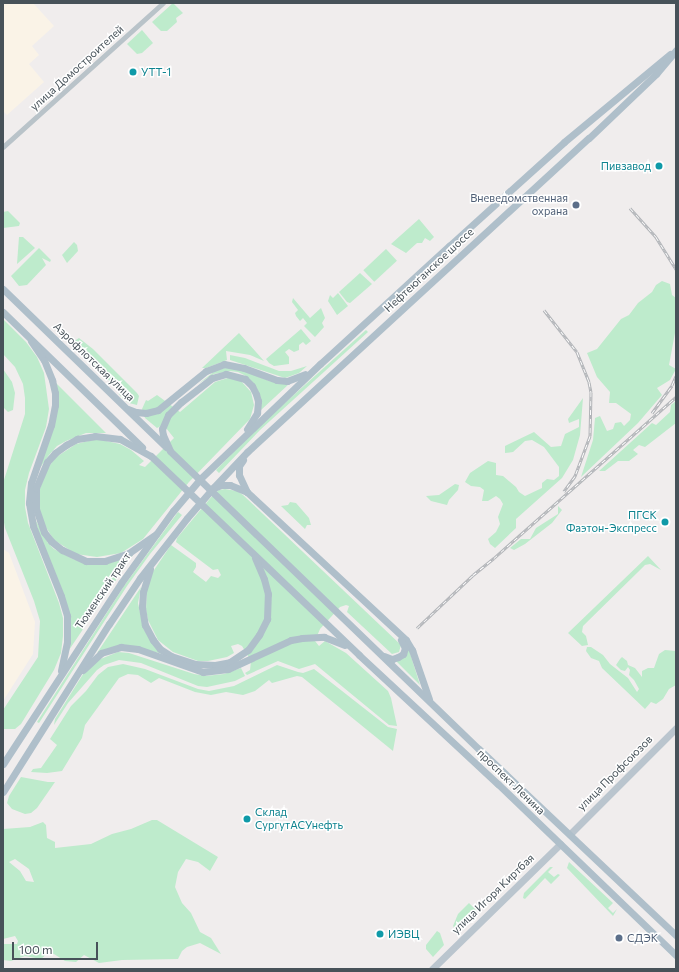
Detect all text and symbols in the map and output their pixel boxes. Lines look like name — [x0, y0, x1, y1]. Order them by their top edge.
street label: улица Домостроителей — [28, 23, 126, 113]
place label: УТТ-1 — [141, 65, 171, 79]
marker: УТТ-1 — [128, 67, 138, 77]
place label: Пивзавод — [601, 159, 651, 173]
marker: Пивзавод — [654, 161, 664, 171]
place label: Вневедомственная охрана — [470, 192, 568, 218]
marker: Вневедомственная охрана — [571, 200, 581, 210]
street label: Нефтеюганское шоссе — [382, 225, 476, 315]
street label: Аэрофлотская улица — [51, 320, 137, 404]
place label: ПГСК Фаэтон-Экспресс — [566, 509, 657, 535]
marker: ПГСК Фаэтон-Экспресс — [660, 517, 670, 527]
street label: Тюменский тракт — [73, 550, 133, 632]
street label: улица Профсоюзов — [575, 733, 655, 813]
street label: проспект Ленина — [475, 746, 547, 818]
place label: Склад СургутАСУнефть — [255, 806, 343, 832]
marker: Склад СургутАСУнефть — [242, 814, 252, 824]
street label: улица Игоря Киртбая — [449, 851, 537, 937]
place label: ИЭВЦ — [388, 927, 419, 941]
marker: ИЭВЦ — [375, 929, 385, 939]
place label: СДЭК — [627, 931, 658, 945]
marker: СДЭК — [614, 933, 624, 943]
scale bar — [14, 934, 100, 960]
text: 100 m — [19, 942, 53, 956]

